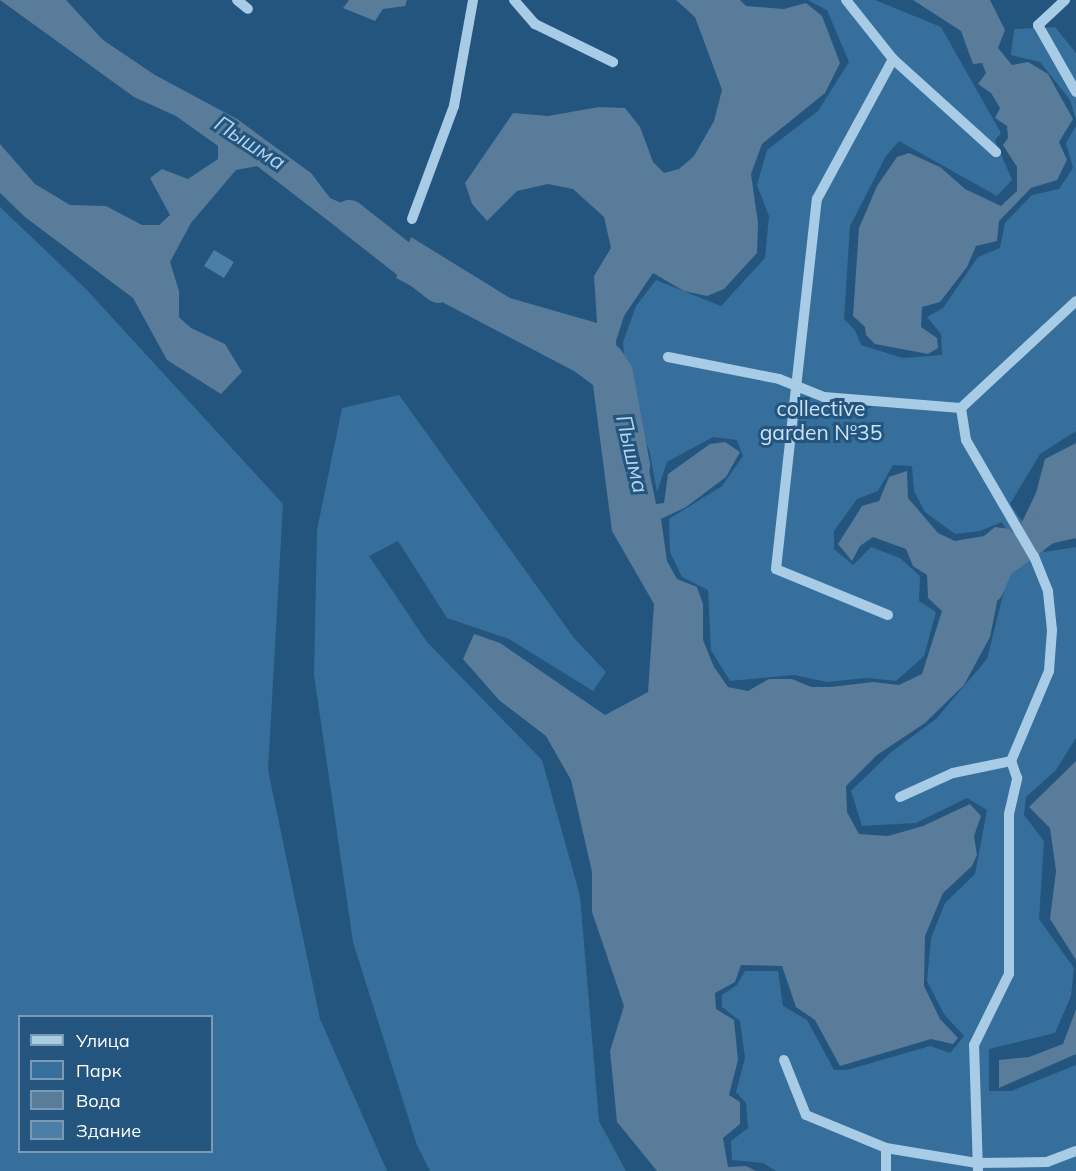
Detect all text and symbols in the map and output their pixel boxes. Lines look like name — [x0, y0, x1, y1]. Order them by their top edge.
water label: Пышма — [210, 110, 290, 176]
park label: collective garden №35 — [760, 395, 882, 445]
water label: Пышма — [610, 412, 654, 496]
legend — [18, 1015, 213, 1153]
text: Улица — [76, 1029, 130, 1052]
text: Парк — [76, 1059, 121, 1082]
text: Вода — [76, 1089, 121, 1112]
text: Здание — [76, 1119, 141, 1142]

